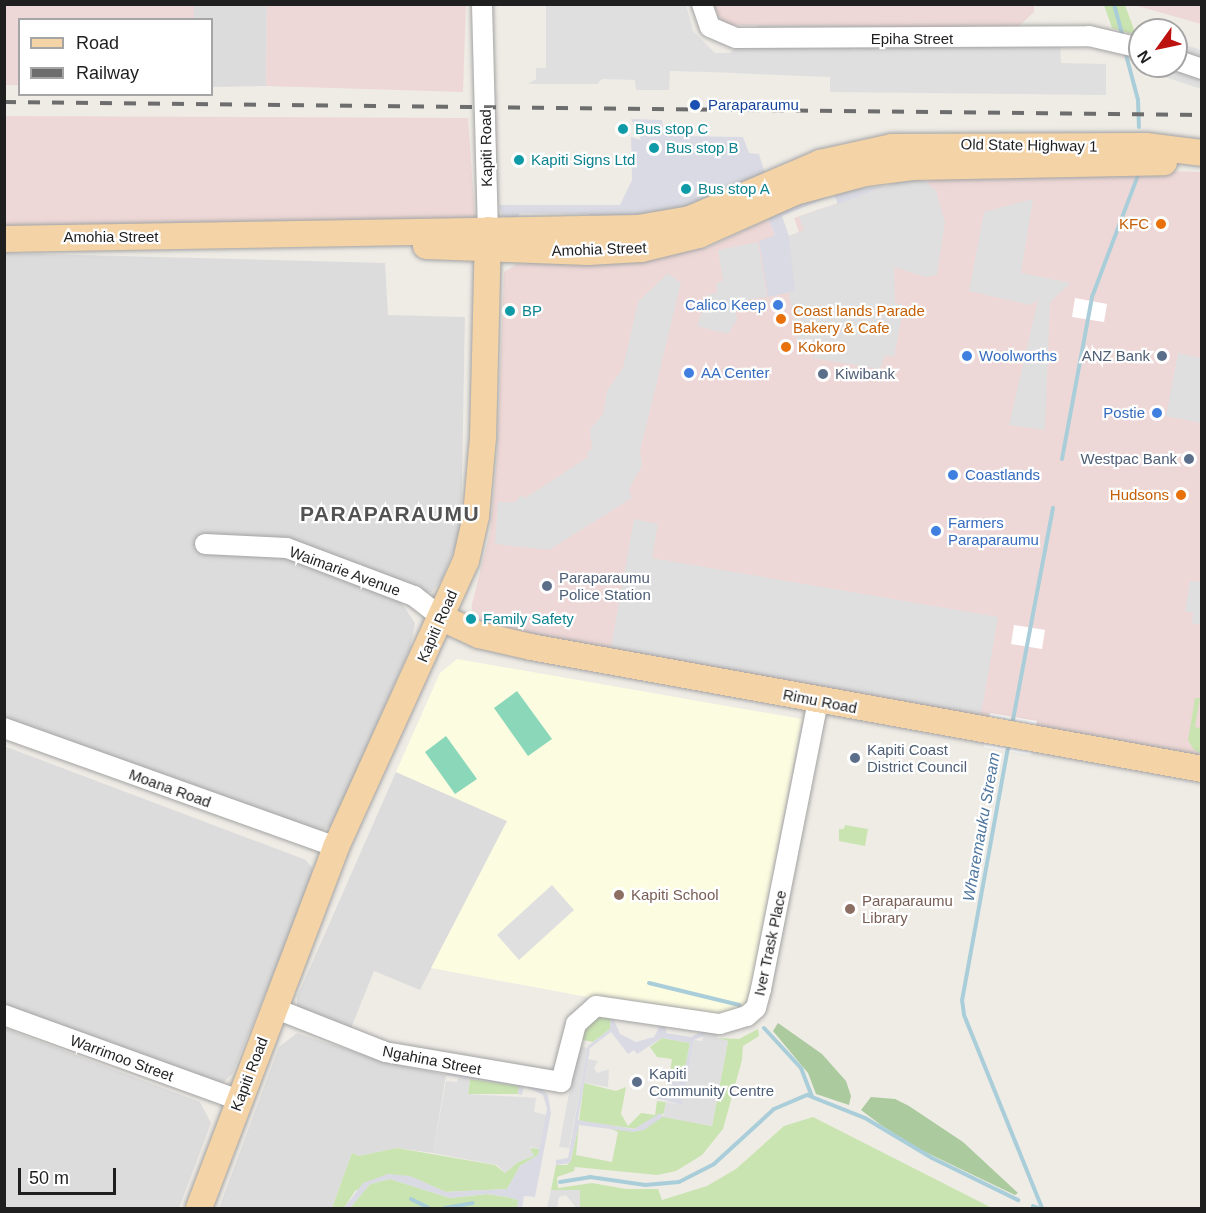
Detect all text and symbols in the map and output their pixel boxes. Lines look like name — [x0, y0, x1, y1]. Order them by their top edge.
legend — [18, 18, 213, 96]
north arrow — [1128, 18, 1188, 78]
street label: Epiha Street — [871, 30, 953, 48]
text: Road — [76, 33, 119, 53]
text: N — [1134, 48, 1154, 66]
text: Railway — [76, 63, 139, 83]
marker: Paraparaumu — [686, 96, 704, 114]
place label: Paraparaumu — [708, 96, 799, 114]
street label: Kapiti Road — [476, 109, 496, 187]
place label: Bus stop C — [635, 120, 708, 138]
marker: Bus stop C — [616, 122, 630, 136]
street label: Old State Highway 1 — [960, 135, 1098, 155]
place label: Bus stop B — [666, 139, 739, 157]
marker: Bus stop B — [647, 141, 661, 155]
place label: Kapiti Signs Ltd — [531, 151, 635, 169]
marker: Kapiti Signs Ltd — [512, 153, 526, 167]
place label: Bus stop A — [698, 180, 771, 198]
marker: Bus stop A — [679, 182, 693, 196]
place label: KFC — [1119, 215, 1149, 233]
marker: KFC — [1154, 217, 1168, 231]
street label: Amohia Street — [63, 228, 159, 246]
street label: Amohia Street — [551, 238, 647, 260]
place label: Calico Keep — [685, 296, 766, 314]
marker: Calico Keep — [771, 298, 785, 312]
place label: Coast lands Parade Bakery & Cafe — [793, 301, 925, 336]
place label: BP — [522, 302, 542, 320]
marker: BP — [503, 304, 517, 318]
marker: Coast lands Parade Bakery & Cafe — [774, 312, 788, 326]
place label: Kokoro — [798, 338, 846, 356]
marker: Kokoro — [779, 340, 793, 354]
place label: Woolworths — [979, 347, 1057, 365]
place label: ANZ Bank — [1082, 347, 1150, 365]
marker: Woolworths — [960, 349, 974, 363]
marker: ANZ Bank — [1155, 349, 1169, 363]
place label: AA Center — [701, 364, 770, 382]
place label: Kiwibank — [835, 365, 895, 383]
marker: AA Center — [682, 366, 696, 380]
marker: Kiwibank — [816, 367, 830, 381]
place label: Postie — [1103, 404, 1145, 422]
marker: Postie — [1150, 406, 1164, 420]
place label: Westpac Bank — [1081, 450, 1177, 468]
marker: Westpac Bank — [1182, 452, 1196, 466]
place label: Coastlands — [965, 466, 1040, 484]
marker: Coastlands — [946, 468, 960, 482]
place label: Hudsons — [1110, 486, 1169, 504]
marker: Hudsons — [1174, 488, 1188, 502]
district label: PARAPARAUMU — [300, 501, 480, 527]
place label: Farmers Paraparaumu — [948, 513, 1039, 548]
marker: Farmers Paraparaumu — [929, 524, 943, 538]
street label: Waimarie Avenue — [287, 542, 403, 600]
place label: Paraparaumu Police Station — [559, 568, 651, 603]
marker: Paraparaumu Police Station — [540, 579, 554, 593]
street label: Kapiti Road — [413, 587, 461, 665]
place label: Family Safety — [483, 610, 574, 628]
marker: Family Safety — [464, 612, 478, 626]
street label: Rimu Road — [781, 685, 859, 717]
place label: Kapiti Coast District Council — [867, 740, 967, 775]
marker: Kapiti Coast District Council — [848, 751, 862, 765]
water label: Wharemauku Stream — [959, 751, 1005, 903]
street label: Moana Road — [127, 765, 213, 811]
place label: Kapiti School — [631, 886, 719, 904]
marker: Kapiti School — [612, 888, 626, 902]
street label: Iver Trask Place — [750, 888, 790, 998]
place label: Paraparaumu Library — [862, 891, 953, 926]
marker: Paraparaumu Library — [843, 902, 857, 916]
street label: Warrimoo Street — [68, 1031, 176, 1085]
street label: Kapiti Road — [227, 1035, 271, 1113]
street label: Ngahina Street — [381, 1042, 483, 1078]
place label: Kapiti Community Centre — [649, 1064, 774, 1099]
marker: Kapiti Community Centre — [630, 1075, 644, 1089]
scale bar — [21, 1156, 118, 1194]
text: 50 m — [29, 1168, 69, 1188]

